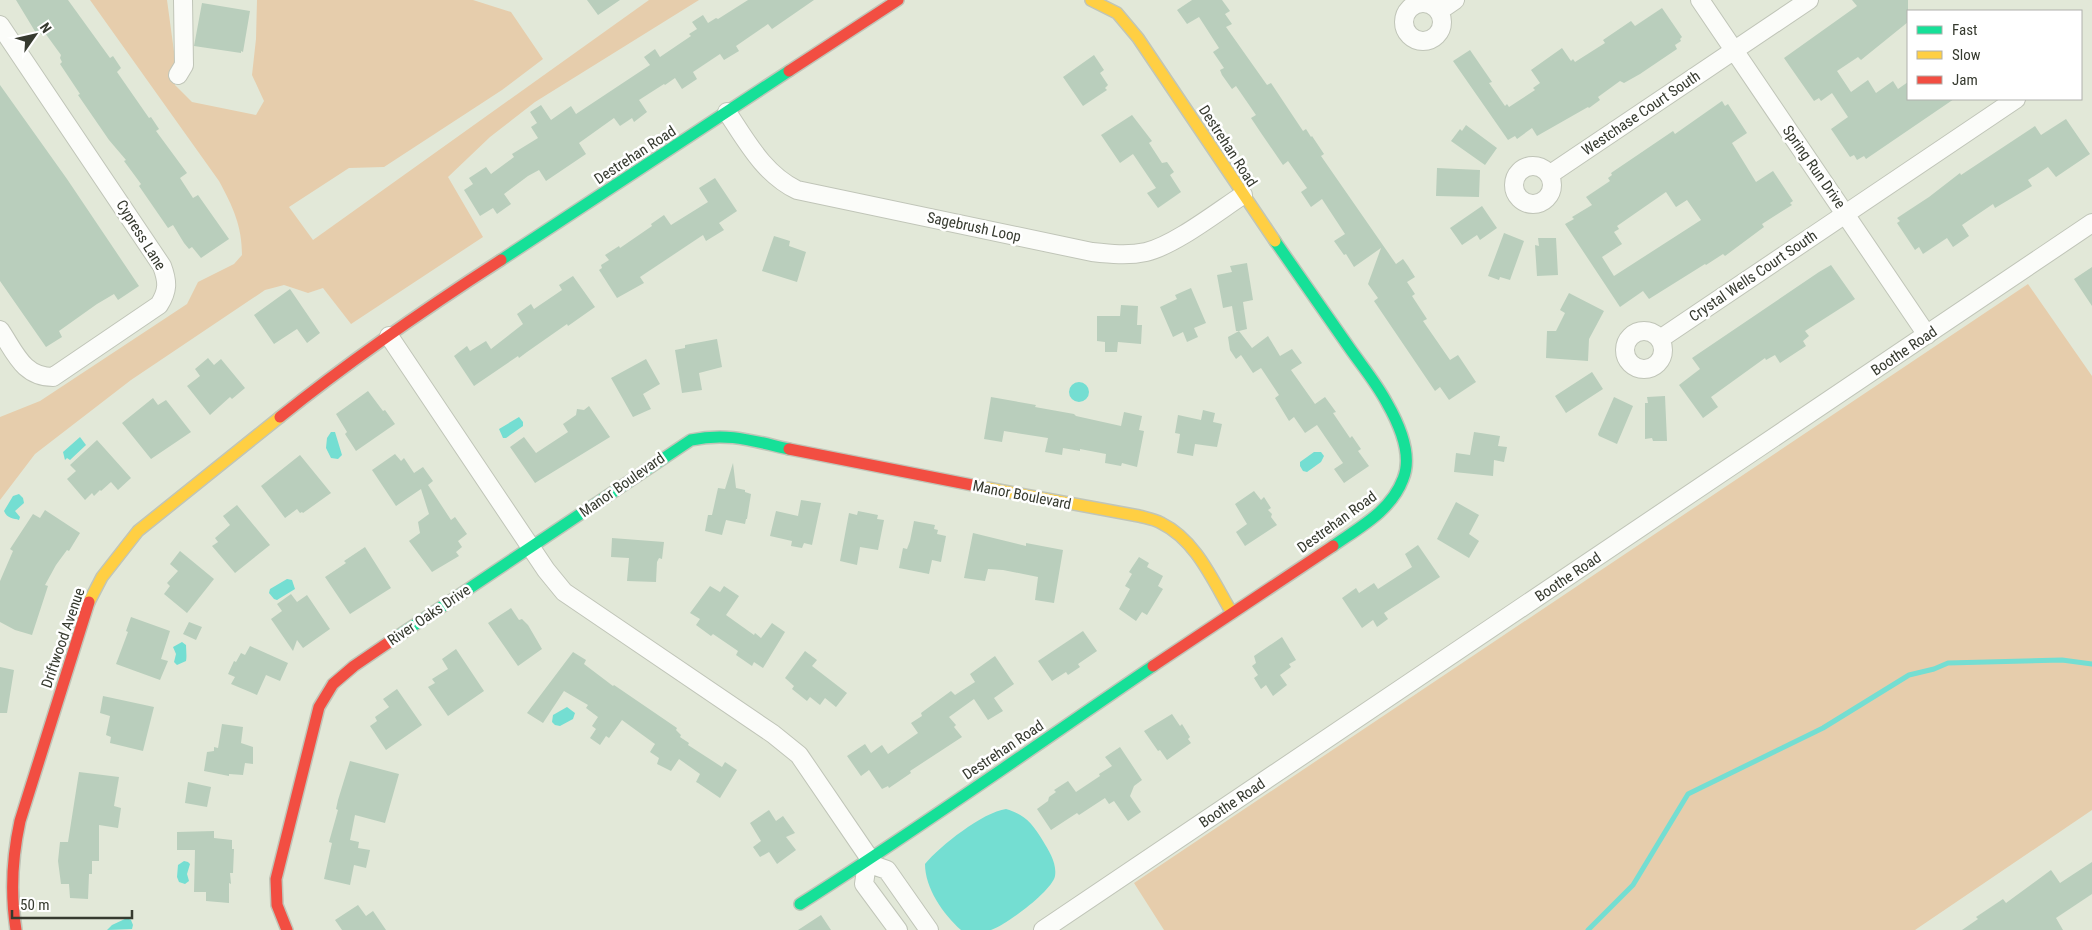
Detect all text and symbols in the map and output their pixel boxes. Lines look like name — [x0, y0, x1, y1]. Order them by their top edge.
north arrow — [10, 10, 60, 60]
legend — [1907, 10, 2082, 100]
text: N — [37, 20, 55, 36]
text: Fast — [1952, 21, 1977, 39]
text: Slow — [1952, 46, 1981, 64]
street label: Westchase Court South — [1579, 67, 1703, 159]
text: Jam — [1952, 71, 1978, 89]
street label: Destrehan Road — [1195, 102, 1261, 190]
street label: Destrehan Road — [591, 122, 679, 188]
street label: Spring Run Drive — [1779, 122, 1849, 212]
street label: Cypress Lane — [112, 197, 170, 273]
street label: Sagebrush Loop — [925, 208, 1023, 246]
street label: Crystal Wells Court South — [1686, 226, 1820, 326]
street label: Boothe Road — [1868, 322, 1940, 380]
street label: Manor Boulevard — [576, 449, 668, 521]
street label: Manor Boulevard — [971, 477, 1073, 513]
street label: Destrehan Road — [1294, 487, 1380, 557]
street label: Boothe Road — [1532, 548, 1604, 606]
street label: River Oaks Drive — [384, 581, 474, 649]
street label: Driftwood Avenue — [37, 586, 89, 690]
street label: Destrehan Road — [959, 716, 1047, 784]
street label: Boothe Road — [1196, 774, 1268, 832]
scale bar — [12, 888, 132, 920]
text: 50 m — [20, 896, 50, 914]

